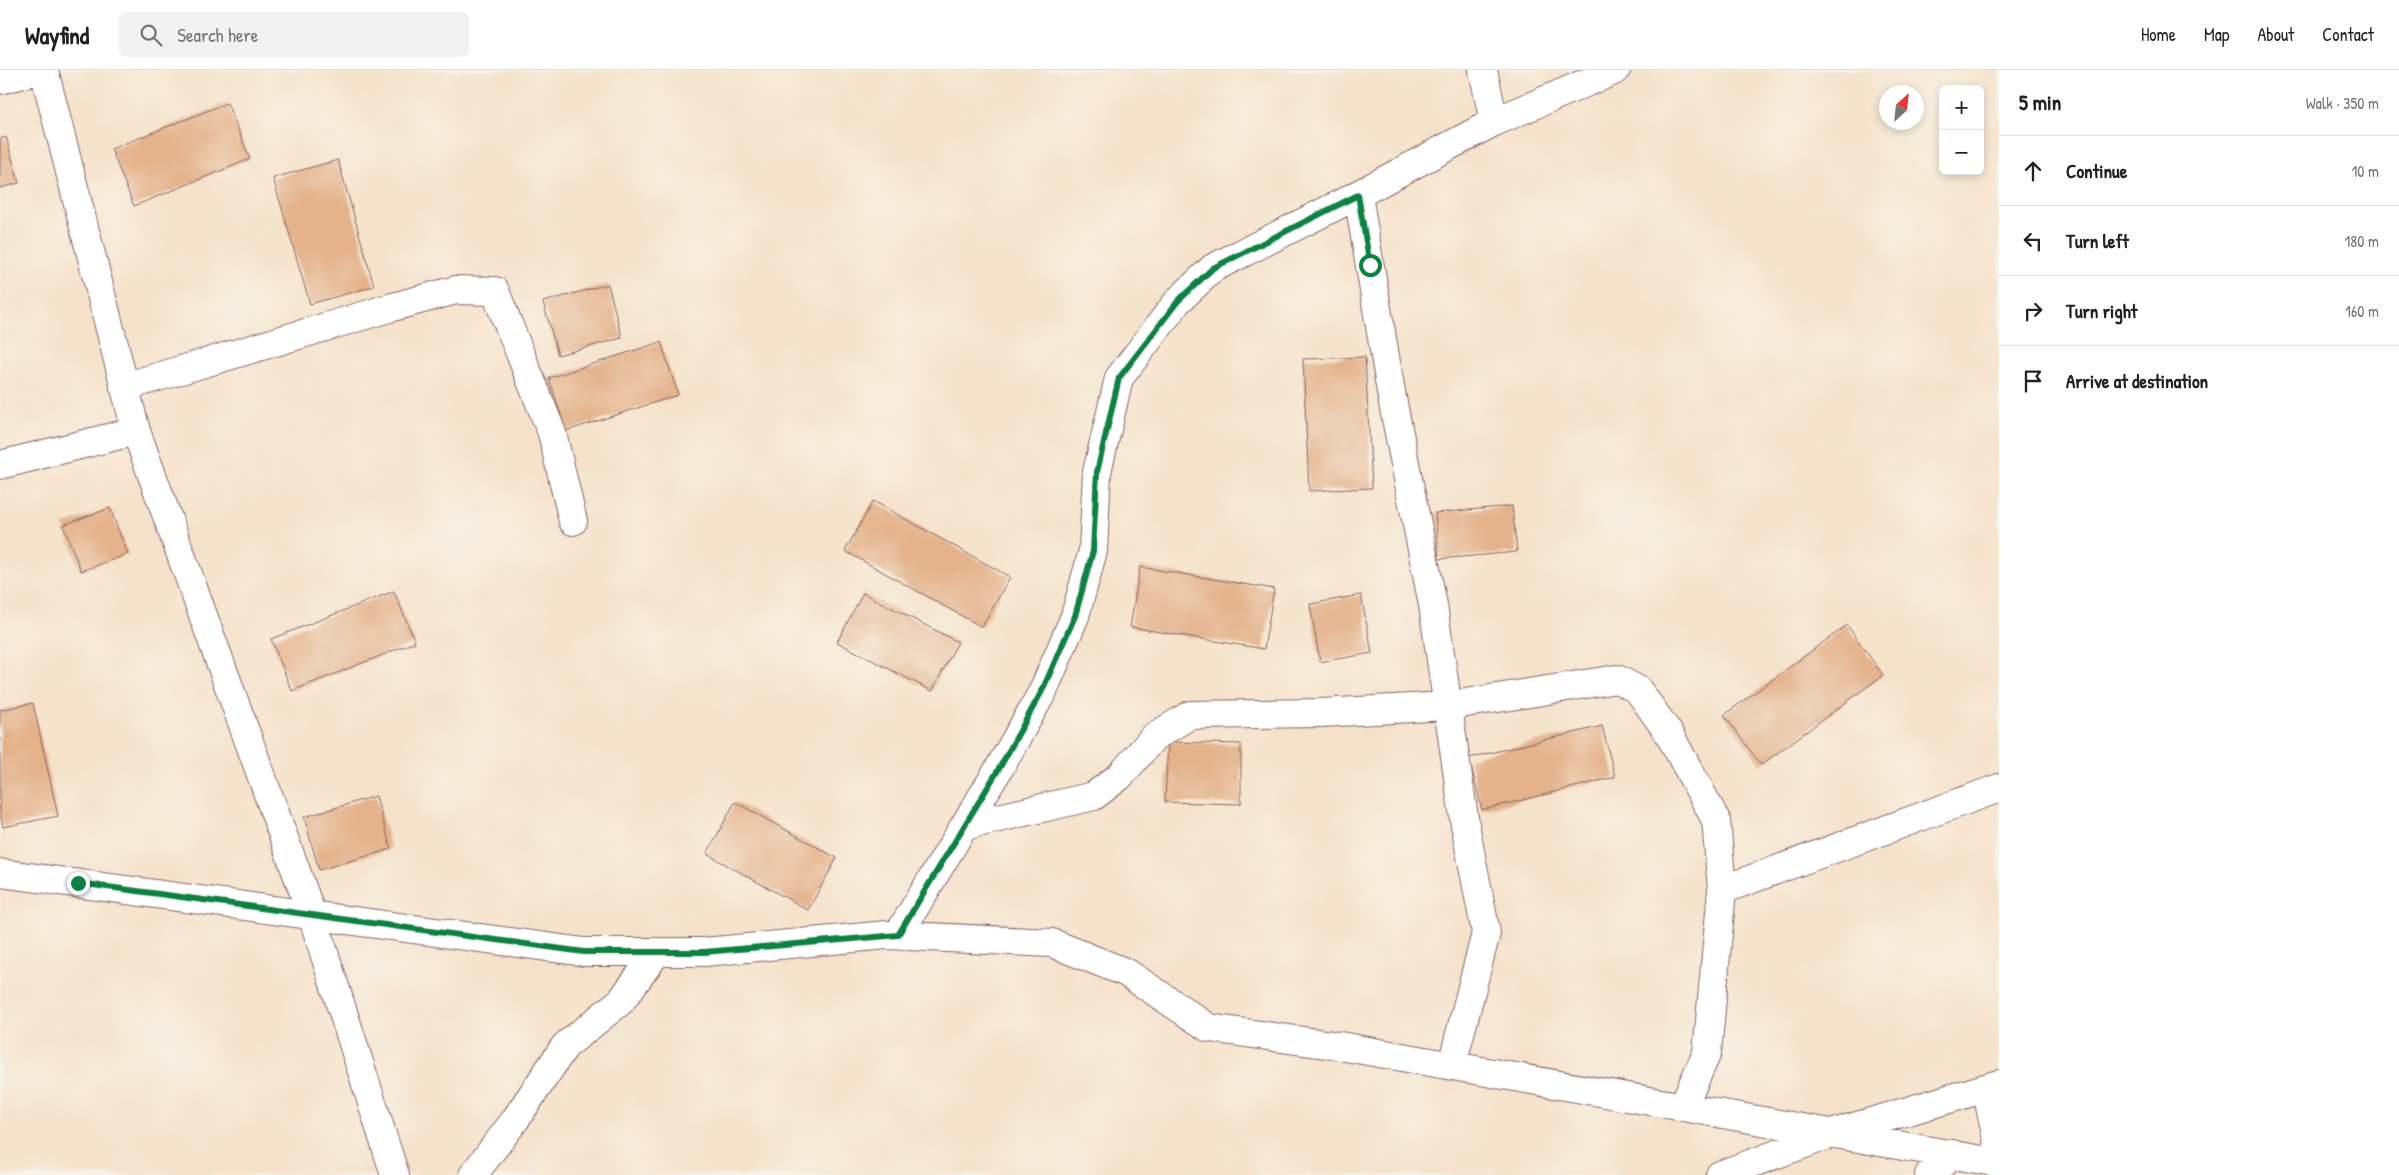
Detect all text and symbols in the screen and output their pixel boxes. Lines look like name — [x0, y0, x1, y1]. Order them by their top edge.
search box — [119, 12, 469, 57]
text: Wayfind — [25, 19, 89, 51]
icon: search — [137, 21, 165, 49]
text: Search here — [177, 22, 258, 48]
text: Home — [2141, 22, 2176, 47]
text: Map — [2204, 22, 2229, 47]
text: About — [2257, 22, 2294, 47]
text: Contact — [2322, 22, 2374, 47]
north arrow — [1879, 85, 1924, 130]
map controls — [1939, 85, 1984, 175]
button: + — [1939, 85, 1984, 130]
text: 5 min — [2019, 88, 2061, 117]
text: Walk · 350 m — [2306, 92, 2379, 114]
button: − — [1939, 130, 1984, 175]
icon: ahead — [2019, 157, 2047, 185]
text: Continue — [2066, 158, 2127, 184]
text: 10 m — [2351, 160, 2379, 182]
icon: left — [2019, 227, 2047, 255]
text: Turn left — [2066, 228, 2129, 254]
text: 180 m — [2345, 230, 2379, 252]
route start — [1359, 254, 1382, 277]
icon: right — [2019, 297, 2047, 325]
text: Turn right — [2066, 298, 2137, 324]
text: 160 m — [2345, 300, 2379, 322]
icon: arrive — [2019, 367, 2047, 395]
text: Arrive at destination — [2066, 368, 2208, 394]
route end — [67, 872, 90, 895]

